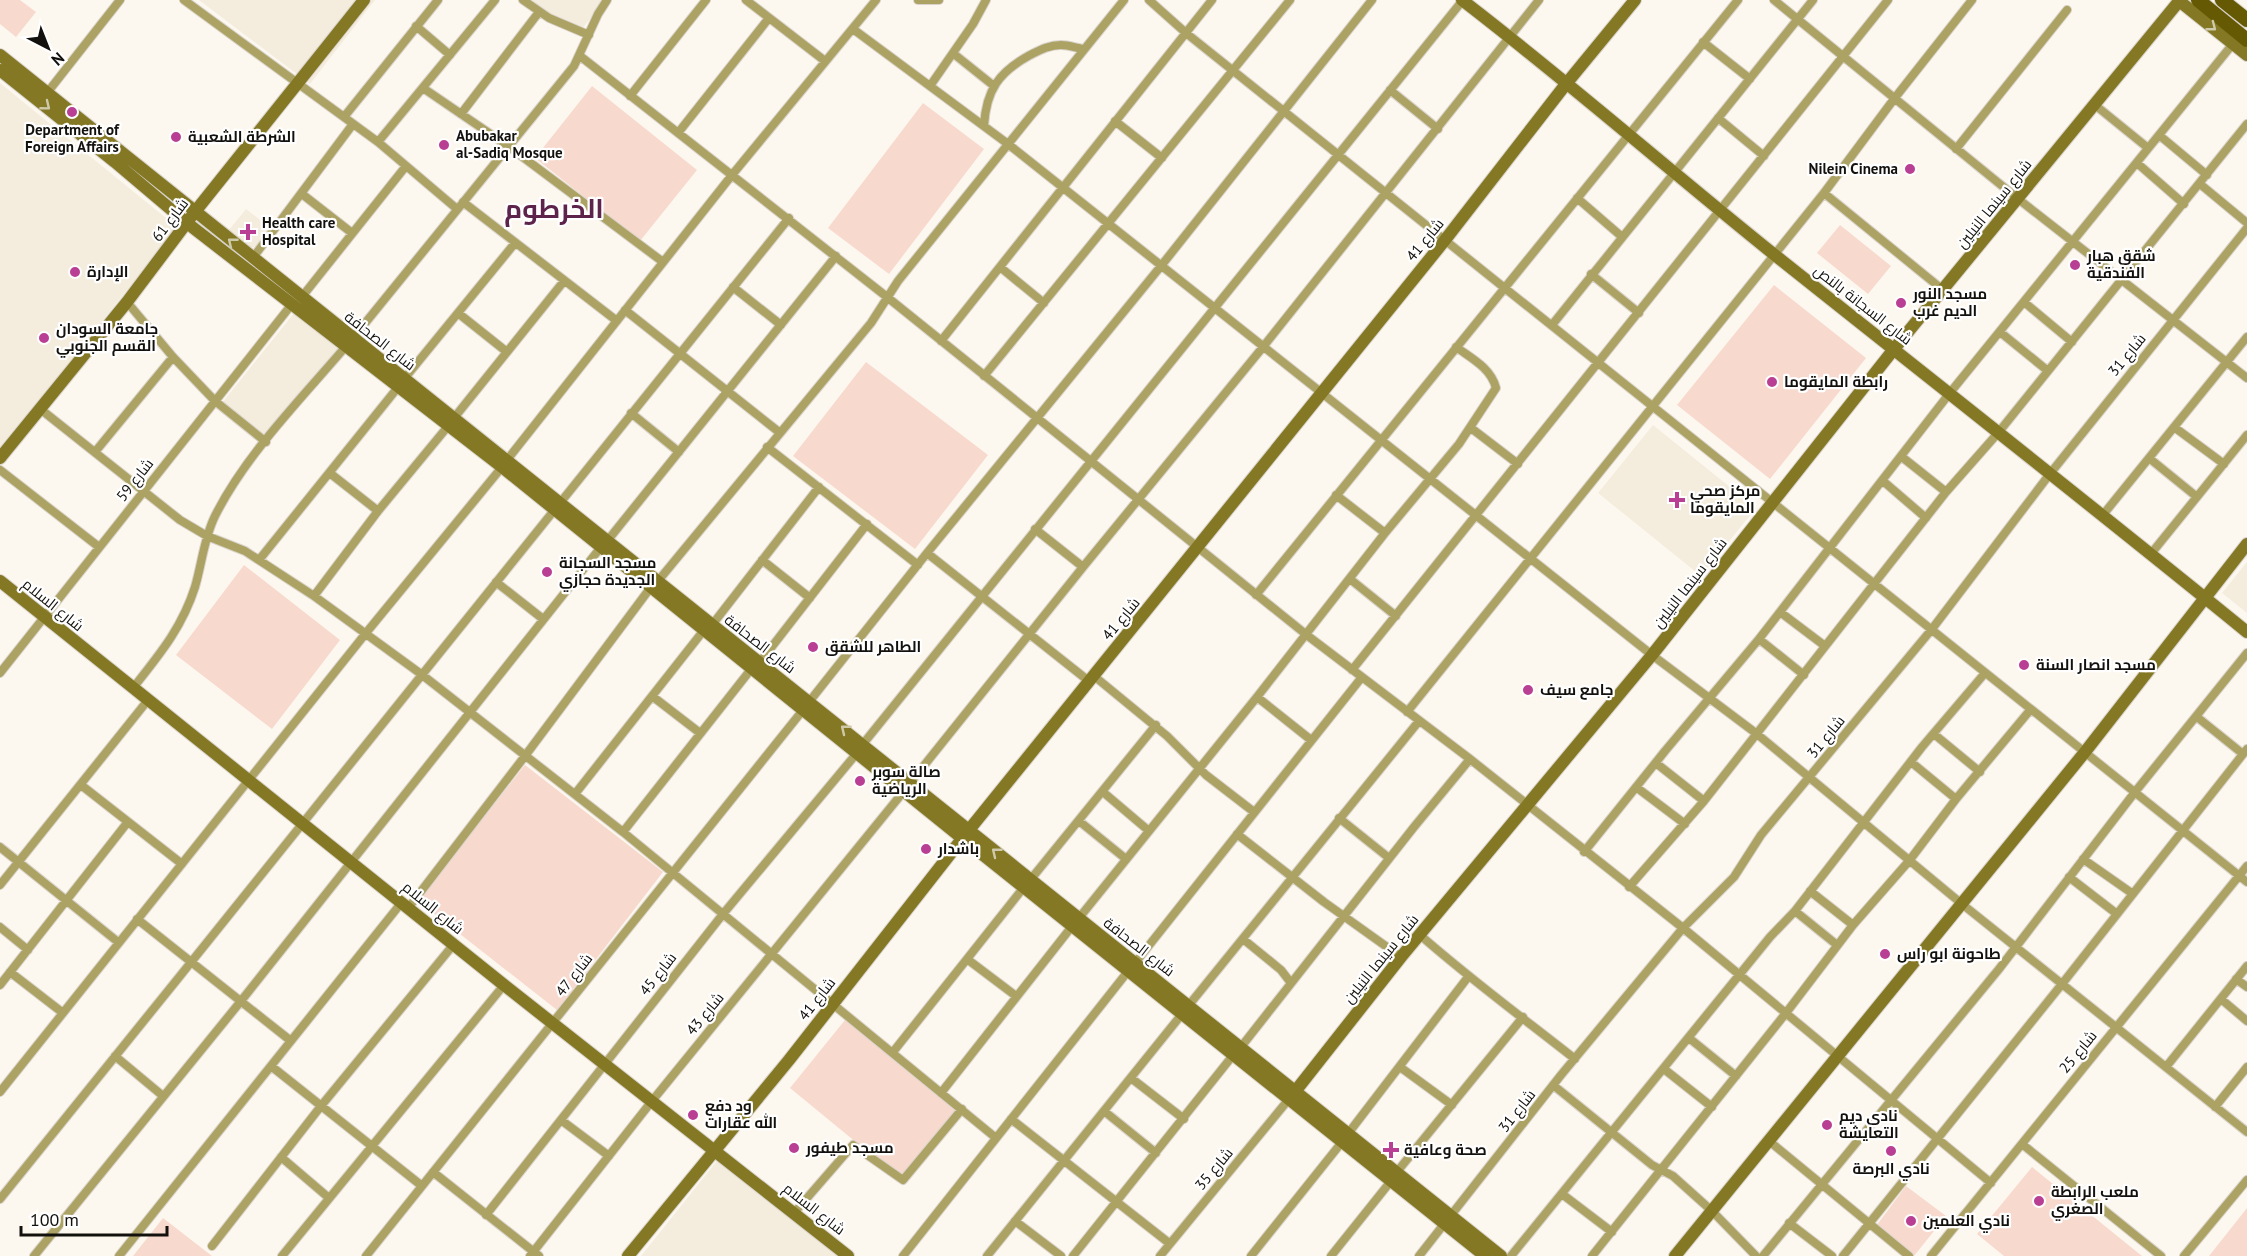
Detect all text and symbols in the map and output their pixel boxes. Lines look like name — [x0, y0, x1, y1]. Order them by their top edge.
north arrow — [18, 18, 78, 78]
one-way arrow — [2205, 20, 2216, 31]
text: N — [47, 48, 69, 70]
one-way arrow — [39, 99, 50, 110]
marker: Department of Foreign Affairs — [65, 105, 79, 119]
place label: Department of Foreign Affairs — [25, 120, 120, 156]
place label: Abubakar al-Sadiq Mosque — [456, 126, 563, 162]
place label: الشرطة الشعبية — [188, 127, 296, 146]
marker: الشرطة الشعبية — [169, 130, 183, 144]
marker: Abubakar al-Sadiq Mosque — [437, 138, 451, 152]
street label: شارع سينما النيلين — [1952, 155, 2037, 253]
place label: Nilein Cinema — [1809, 159, 1898, 178]
marker: Nilein Cinema — [1903, 162, 1917, 176]
district label: الخرطوم — [504, 191, 604, 227]
street label: شارع 61 — [147, 194, 194, 246]
place label: Health care Hospital — [262, 213, 336, 249]
street label: شارع 41 — [1402, 215, 1449, 266]
marker: Health care Hospital — [239, 223, 257, 241]
one-way arrow — [228, 238, 239, 249]
place label: شقق هبار الفندقية — [2086, 246, 2156, 282]
marker: شقق هبار الفندقية — [2068, 258, 2082, 272]
street label: شارع السجانة بالنص — [1809, 260, 1916, 350]
place label: الإدارة — [87, 262, 128, 282]
marker: الإدارة — [68, 265, 82, 279]
place label: مسجد النور الديم غرب — [1912, 284, 1987, 321]
marker: مسجد النور الديم غرب — [1894, 296, 1908, 310]
street label: شارع الصحافة — [340, 307, 420, 376]
place label: جامعة السودان القسم الجنوبي — [56, 319, 158, 358]
street label: شارع 31 — [2104, 330, 2151, 381]
marker: جامعة السودان القسم الجنوبي — [37, 331, 51, 345]
place label: رابطة المايقوما — [1784, 372, 1888, 391]
marker: رابطة المايقوما — [1765, 375, 1779, 389]
street label: شارع 59 — [112, 454, 159, 506]
place label: مركز صحي المايقوما — [1690, 481, 1761, 517]
marker: مركز صحي المايقوما — [1668, 491, 1686, 509]
street label: شارع سينما النيلين — [1648, 534, 1732, 633]
place label: مسجد السجانة الجديدة حجازي — [559, 553, 657, 592]
marker: مسجد السجانة الجديدة حجازي — [540, 565, 554, 579]
street label: شارع السلام — [17, 574, 88, 637]
street label: شارع 41 — [1098, 594, 1145, 645]
street label: شارع الصحافة — [720, 610, 800, 679]
place label: الطاهر للشقق — [825, 637, 921, 656]
marker: الطاهر للشقق — [806, 640, 820, 654]
place label: مسجد انصار السنة — [2036, 655, 2156, 674]
marker: مسجد انصار السنة — [2017, 658, 2031, 672]
place label: جامع سيف — [1540, 680, 1613, 700]
marker: جامع سيف — [1521, 683, 1535, 697]
street label: شارع 31 — [1803, 712, 1850, 763]
one-way arrow — [840, 726, 851, 737]
place label: صالة سوبر الرياضية — [871, 762, 941, 798]
marker: صالة سوبر الرياضية — [853, 774, 867, 788]
place label: باشدار — [937, 839, 979, 858]
marker: باشدار — [919, 842, 933, 856]
one-way arrow — [992, 848, 1003, 859]
street label: شارع السلام — [397, 877, 468, 940]
street label: شارع سينما النيلين — [1339, 910, 1424, 1008]
street label: شارع الصحافة — [1099, 913, 1179, 982]
place label: طاحونة ابو راس — [1897, 944, 2001, 963]
marker: طاحونة ابو راس — [1878, 947, 1892, 961]
street label: شارع 45 — [635, 948, 682, 1000]
street label: شارع 47 — [551, 949, 598, 1001]
street label: شارع 41 — [794, 973, 841, 1025]
street label: شارع 43 — [682, 989, 729, 1040]
street label: شارع 25 — [2055, 1027, 2102, 1078]
street label: شارع 31 — [1494, 1085, 1541, 1137]
place label: ود دفع الله عقارات — [705, 1096, 777, 1132]
place label: نادى ديم التعايشة — [1839, 1106, 1899, 1142]
marker: ود دفع الله عقارات — [686, 1108, 700, 1122]
marker: نادى ديم التعايشة — [1820, 1118, 1834, 1132]
place label: مسجد طيفور — [805, 1138, 894, 1157]
place label: صحة وعافية — [1404, 1140, 1487, 1159]
marker: مسجد طيفور — [787, 1141, 801, 1155]
marker: صحة وعافية — [1382, 1141, 1400, 1159]
street label: شارع 35 — [1190, 1144, 1238, 1195]
marker: نادي البرصة — [1884, 1144, 1898, 1158]
place label: نادي البرصة — [1852, 1159, 1930, 1181]
street label: شارع السلام — [778, 1178, 849, 1240]
place label: ملعب الرابطة الصغري — [2051, 1182, 2139, 1221]
marker: ملعب الرابطة الصغري — [2032, 1194, 2046, 1208]
scale bar — [21, 1199, 166, 1237]
text: 100 m — [30, 1208, 79, 1231]
place label: نادي العلمين — [1923, 1211, 2010, 1233]
marker: نادي العلمين — [1904, 1214, 1918, 1228]

